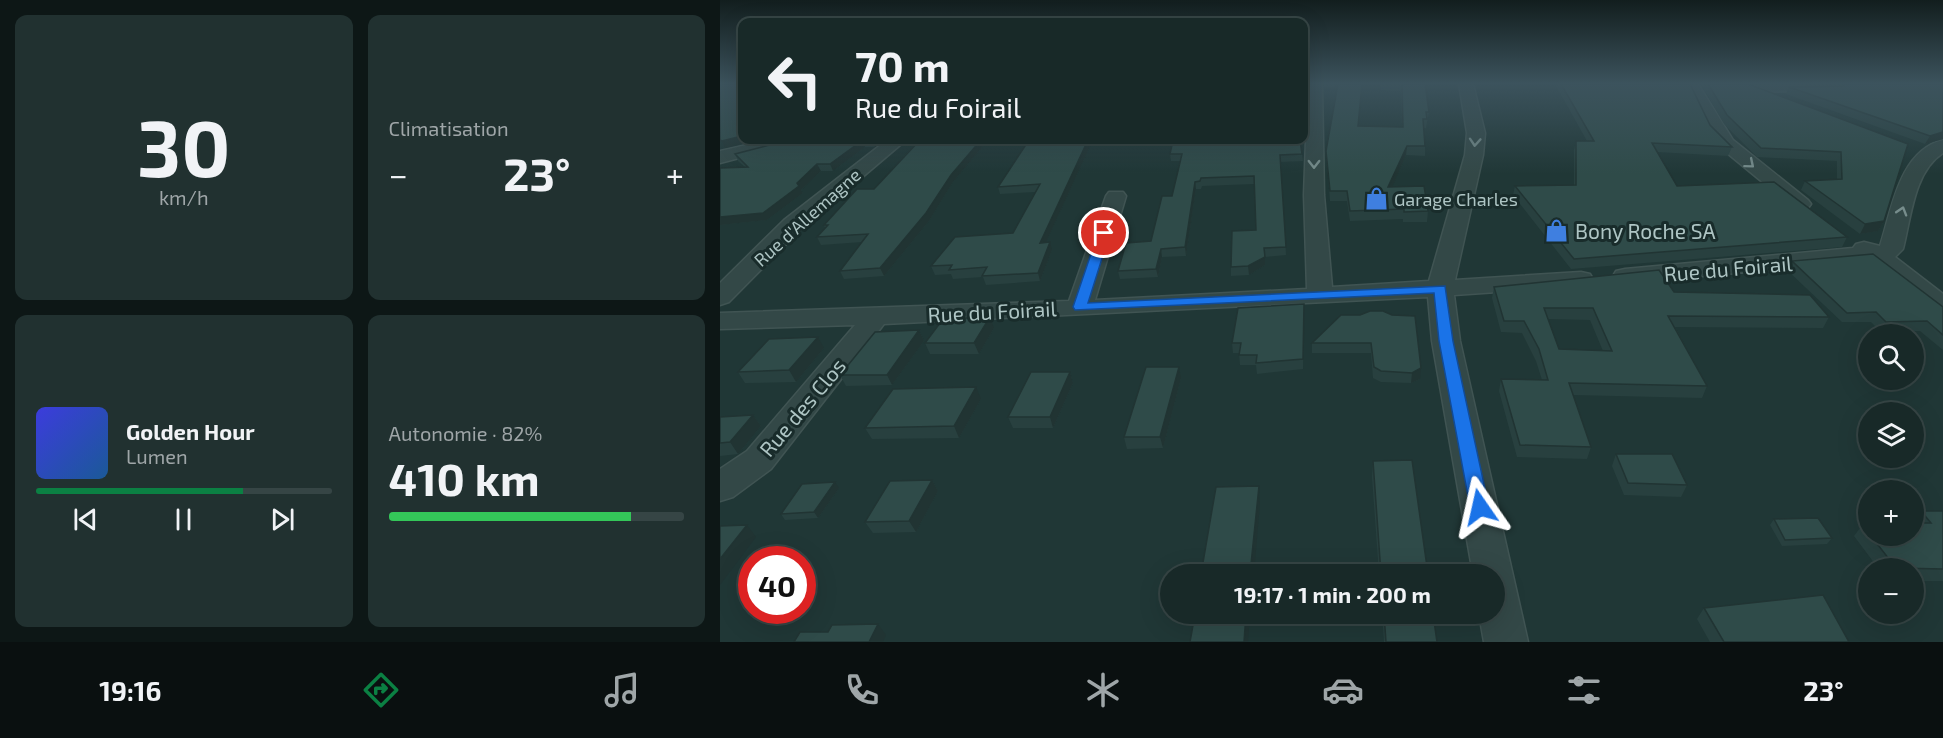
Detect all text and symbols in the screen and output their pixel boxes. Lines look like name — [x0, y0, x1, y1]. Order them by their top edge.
text: 70 m — [855, 40, 950, 90]
icon: left — [756, 42, 834, 120]
text: Rue du Foirail — [855, 91, 1021, 123]
text: 30 — [137, 99, 230, 193]
text: Climatisation — [389, 116, 509, 140]
one-way arrow — [1468, 137, 1481, 146]
text: 23° — [503, 146, 570, 200]
text: − — [389, 154, 408, 194]
text: + — [666, 154, 684, 194]
one-way arrow — [1743, 156, 1754, 167]
one-way arrow — [1308, 159, 1321, 168]
street label: Rue d'Allemagne — [749, 163, 865, 271]
text: km/h — [159, 185, 209, 209]
shop icon: Garage Charles — [1363, 186, 1389, 212]
place label: Garage Charles — [1394, 188, 1518, 210]
one-way arrow — [1895, 206, 1907, 217]
pin — [1078, 207, 1129, 258]
icon: arrive — [1087, 216, 1120, 249]
shop icon: Bony Roche SA — [1544, 217, 1570, 243]
place label: Bony Roche SA — [1575, 218, 1716, 243]
street label: Rue du Foirail — [1663, 250, 1794, 286]
street label: Rue du Foirail — [927, 295, 1058, 327]
map controls — [1858, 324, 1924, 624]
button: search — [1858, 324, 1924, 390]
street label: Rue des Clos — [754, 353, 850, 461]
button: layers — [1858, 402, 1924, 468]
text: Golden Hour — [126, 418, 255, 444]
text: Autonomie · 82% — [389, 421, 542, 445]
text: Lumen — [126, 444, 188, 468]
text: 410 km — [389, 451, 540, 505]
position arrow — [1448, 475, 1512, 539]
button: + — [1858, 480, 1924, 546]
icon: previous — [69, 503, 102, 536]
icon: pause — [167, 503, 200, 536]
icon: next — [266, 503, 299, 536]
speed limit sign: 40 — [738, 546, 816, 624]
button: − — [1858, 558, 1924, 624]
text: 19:17 · 1 min · 200 m — [1234, 581, 1431, 607]
icon: directions — [360, 669, 402, 711]
icon: music — [601, 669, 643, 711]
icon: phone — [841, 669, 883, 711]
icon: climate — [1082, 669, 1124, 711]
icon: car — [1322, 669, 1364, 711]
icon: filters — [1563, 669, 1605, 711]
text: 19:16 — [99, 674, 161, 706]
text: 23° — [1803, 674, 1844, 706]

